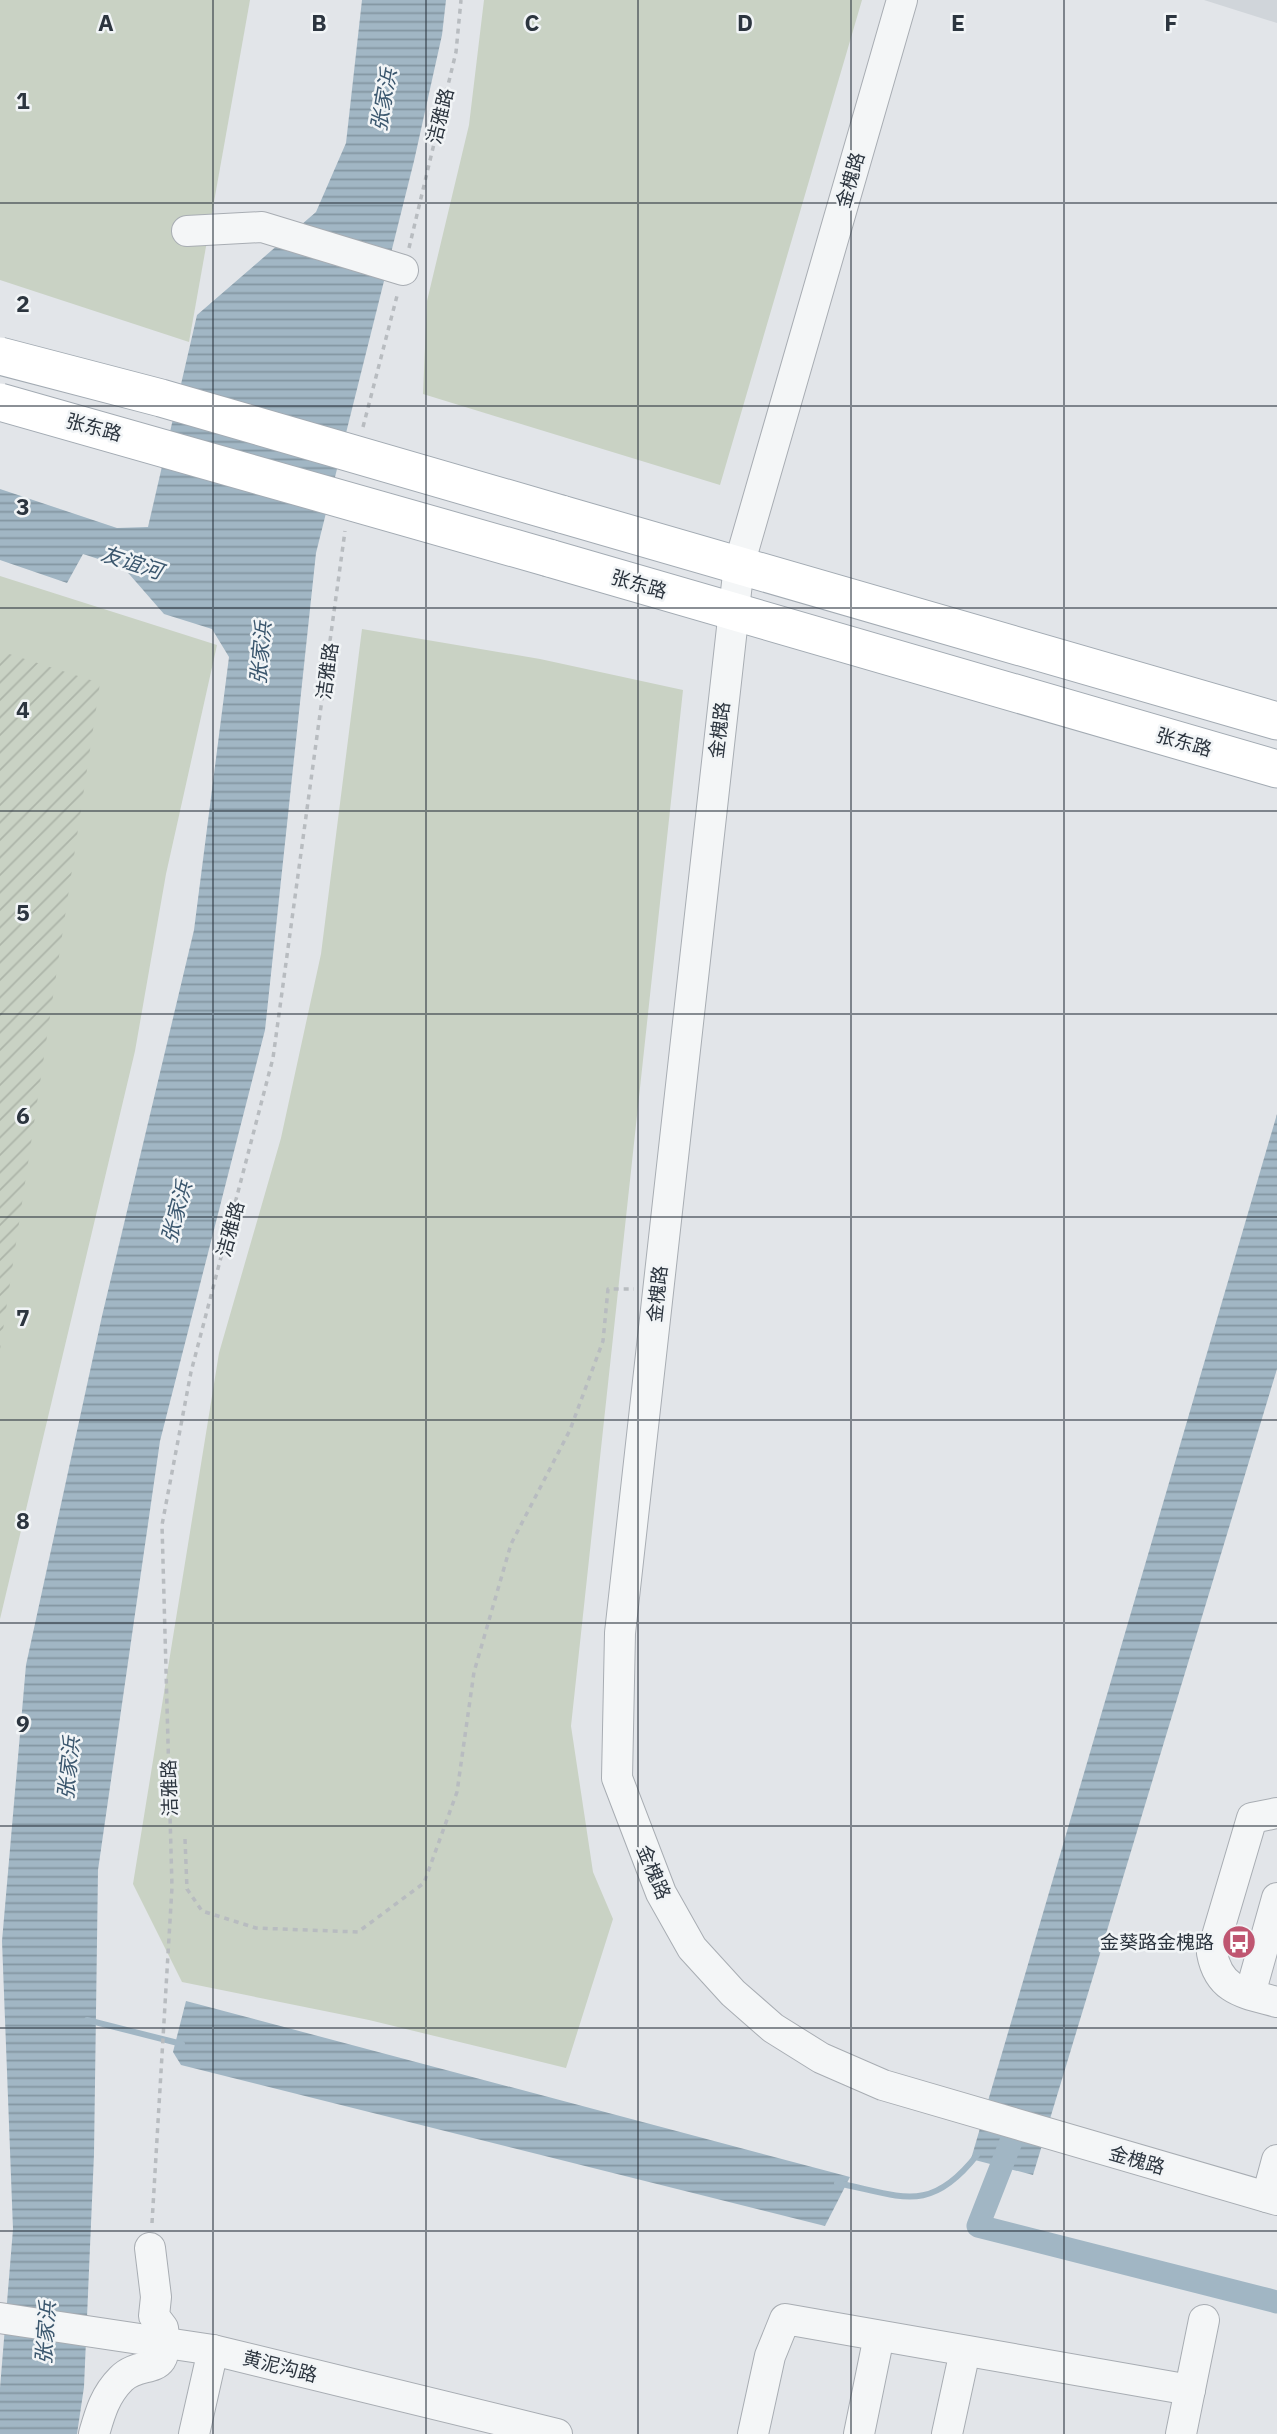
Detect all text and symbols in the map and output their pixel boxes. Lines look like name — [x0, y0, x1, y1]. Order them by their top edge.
text: A — [98, 7, 114, 37]
text: B — [311, 7, 327, 37]
text: C — [525, 7, 540, 37]
text: D — [737, 7, 753, 37]
text: E — [951, 7, 965, 37]
text: F — [1164, 7, 1178, 37]
water label: 张家浜 — [364, 65, 403, 133]
text: 1 — [16, 85, 30, 115]
street label: 洁雅路 — [421, 85, 459, 147]
street label: 金槐路 — [831, 149, 869, 211]
text: 2 — [16, 288, 30, 318]
street label: 张东路 — [63, 408, 125, 446]
text: 3 — [16, 491, 30, 521]
water label: 友谊河 — [98, 539, 170, 586]
street label: 张东路 — [608, 565, 670, 603]
water label: 张家浜 — [243, 618, 277, 686]
street label: 洁雅路 — [311, 641, 343, 701]
text: 4 — [16, 694, 30, 724]
street label: 金槐路 — [704, 700, 734, 760]
street label: 张东路 — [1153, 723, 1215, 761]
text: 5 — [16, 897, 30, 927]
text: 6 — [16, 1100, 30, 1130]
water label: 张家浜 — [154, 1176, 198, 1246]
street label: 洁雅路 — [211, 1198, 249, 1260]
street label: 金槐路 — [642, 1264, 672, 1324]
text: 7 — [16, 1302, 30, 1332]
text: 8 — [16, 1505, 30, 1535]
text: 9 — [16, 1708, 30, 1738]
water label: 张家浜 — [51, 1733, 85, 1801]
street label: 洁雅路 — [156, 1759, 182, 1817]
street label: 金槐路 — [632, 1841, 676, 1903]
bus stop icon: 金葵路金槐路 — [1220, 1923, 1258, 1961]
place label: 金葵路金槐路 — [1100, 1930, 1214, 1954]
street label: 金槐路 — [1106, 2141, 1168, 2179]
water label: 张家浜 — [29, 2299, 61, 2365]
street label: 黄泥沟路 — [240, 2345, 320, 2387]

